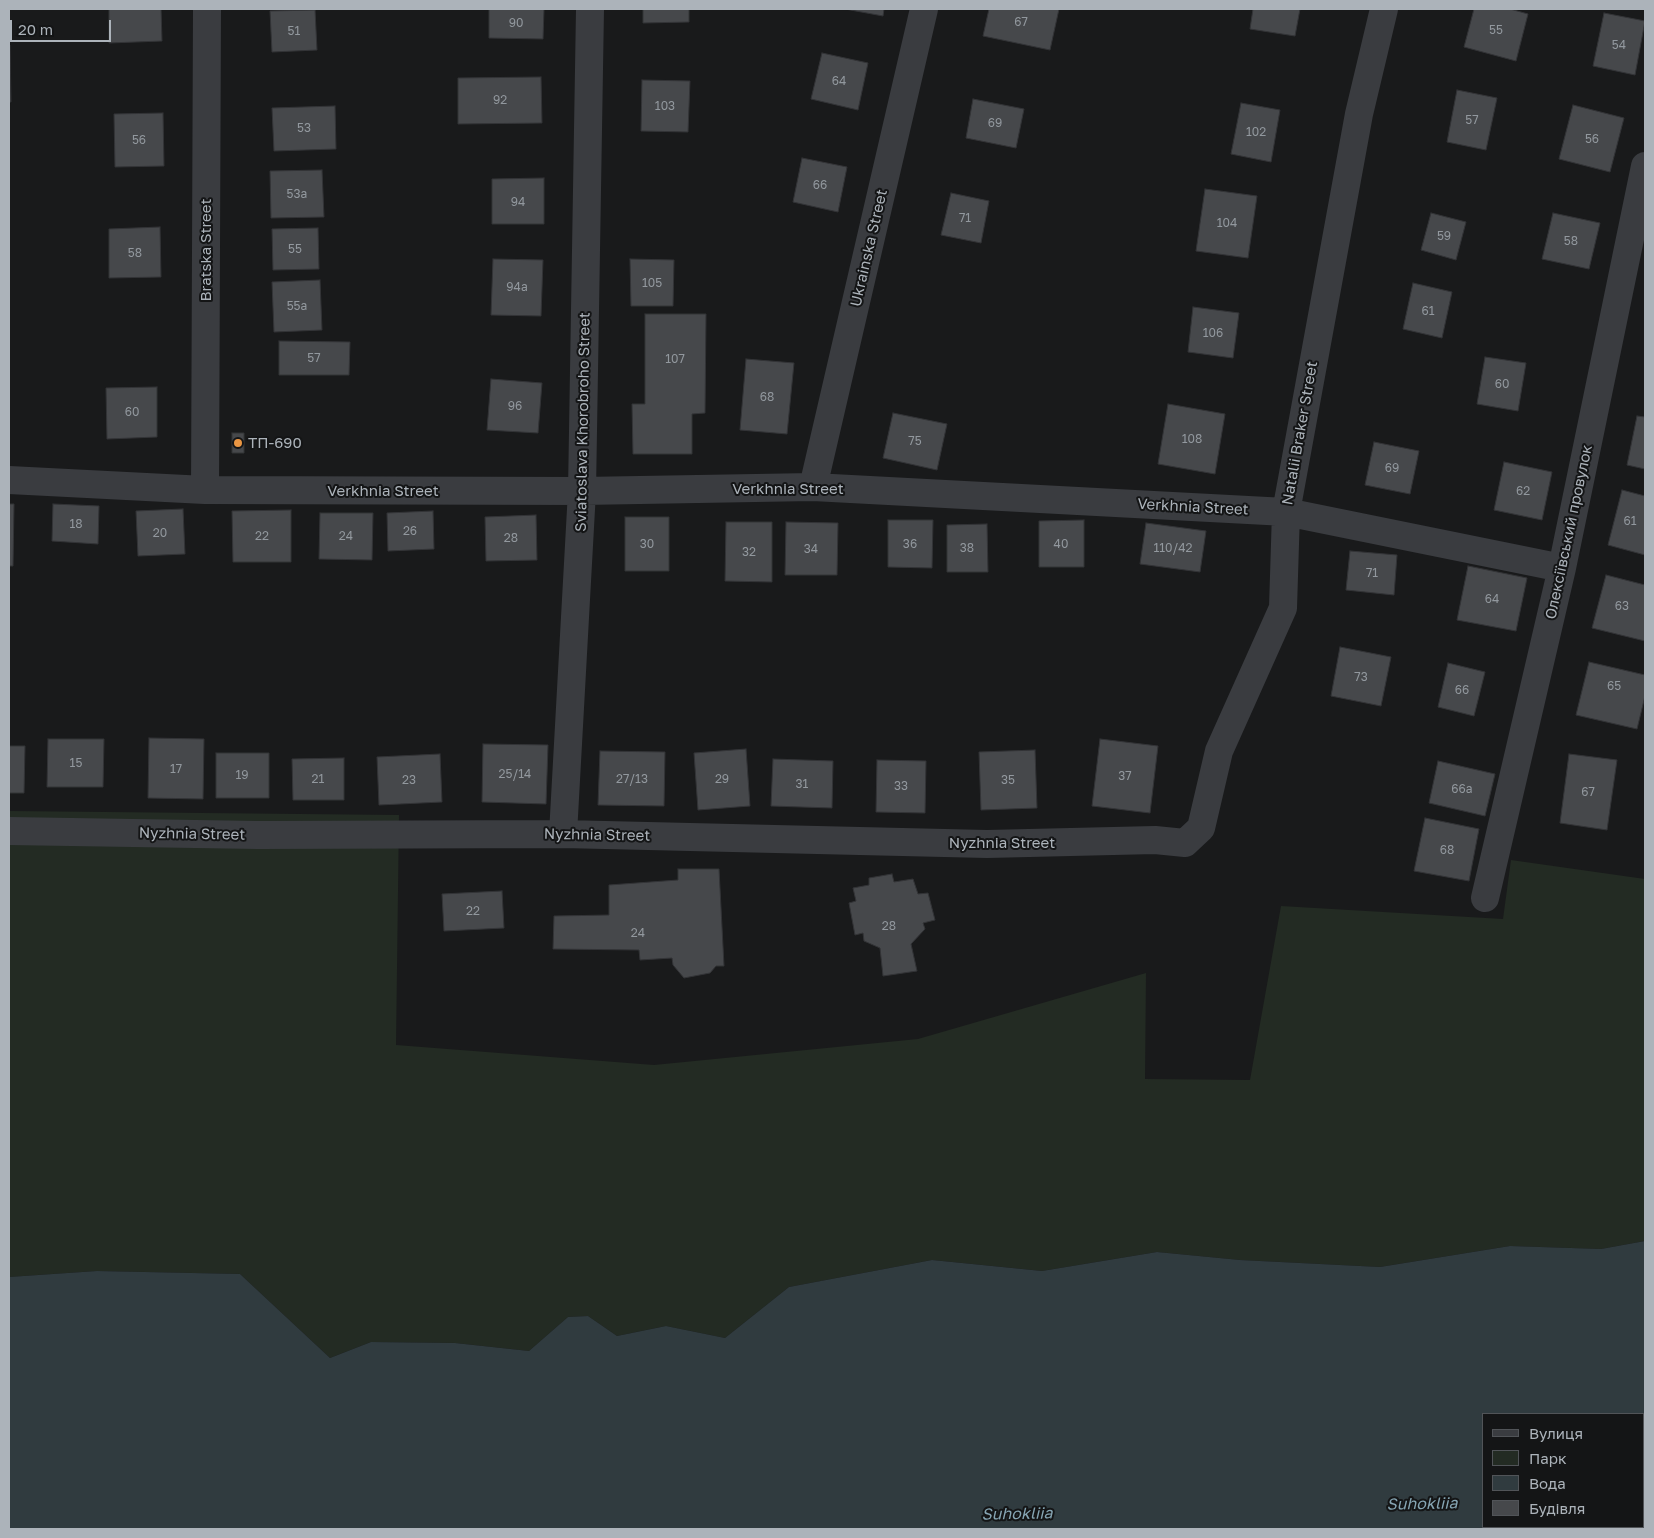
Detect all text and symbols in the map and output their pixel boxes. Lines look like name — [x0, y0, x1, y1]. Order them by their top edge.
scale bar — [12, 10, 114, 42]
house number: 67 — [1014, 15, 1028, 29]
house number: 90 — [509, 16, 523, 30]
text: 20 m — [18, 20, 53, 38]
house number: 55 — [1489, 23, 1503, 37]
house number: 51 — [288, 24, 300, 38]
house number: 54 — [1612, 38, 1626, 52]
house number: 64 — [832, 74, 846, 88]
house number: 92 — [493, 93, 507, 107]
house number: 103 — [655, 99, 675, 113]
house number: 57 — [1465, 113, 1479, 127]
house number: 69 — [988, 116, 1002, 130]
house number: 53 — [297, 121, 311, 135]
house number: 102 — [1246, 125, 1266, 139]
house number: 56 — [1585, 132, 1599, 146]
house number: 56 — [132, 133, 146, 147]
house number: 66 — [813, 178, 827, 192]
house number: 53а — [287, 187, 307, 201]
street label: Ukrainska Street — [847, 188, 891, 308]
house number: 94 — [511, 195, 525, 209]
street label: Bratska Street — [197, 199, 215, 301]
house number: 71 — [959, 211, 971, 225]
house number: 104 — [1217, 216, 1237, 230]
house number: 59 — [1437, 229, 1451, 243]
house number: 58 — [1564, 234, 1578, 248]
house number: 55 — [288, 242, 302, 256]
house number: 58 — [128, 246, 142, 260]
house number: 105 — [642, 276, 662, 290]
house number: 94а — [506, 280, 528, 294]
house number: 55а — [287, 299, 307, 313]
house number: 61 — [1421, 304, 1435, 318]
street label: Sviatoslava Khorobroho Street — [572, 312, 594, 532]
house number: 106 — [1203, 326, 1223, 340]
house number: 57 — [307, 351, 321, 365]
house number: 107 — [665, 352, 685, 366]
street label: Natalii Braker Street — [1278, 360, 1322, 506]
house number: 60 — [1495, 377, 1509, 391]
house number: 68 — [760, 390, 774, 404]
house number: 96 — [508, 399, 522, 413]
house number: 60 — [125, 405, 139, 419]
house number: 108 — [1182, 432, 1202, 446]
place label: ТП-690 — [248, 434, 302, 452]
house number: 75 — [908, 434, 922, 448]
marker: ТП-690 — [232, 437, 244, 449]
street label: Олексіївський провулок — [1542, 443, 1596, 621]
house number: 69 — [1385, 461, 1399, 475]
street label: Verkhnia Street — [732, 480, 844, 498]
street label: Verkhnia Street — [327, 482, 439, 500]
house number: 62 — [1516, 484, 1530, 498]
street label: Verkhnia Street — [1137, 495, 1249, 519]
house number: 61 — [1623, 514, 1637, 528]
house number: 18 — [69, 517, 83, 531]
house number: 26 — [403, 524, 417, 538]
house number: 20 — [153, 526, 167, 540]
house number: 22 — [255, 529, 269, 543]
house number: 24 — [339, 529, 353, 543]
house number: 28 — [504, 531, 518, 545]
house number: 30 — [640, 537, 654, 551]
house number: 36 — [903, 537, 917, 551]
house number: 40 — [1054, 537, 1068, 551]
house number: 38 — [960, 541, 974, 555]
house number: 110/42 — [1153, 541, 1193, 555]
house number: 34 — [804, 542, 818, 556]
house number: 32 — [742, 545, 756, 559]
house number: 71 — [1366, 566, 1378, 580]
house number: 64 — [1485, 592, 1499, 606]
house number: 63 — [1615, 599, 1629, 613]
house number: 73 — [1354, 670, 1368, 684]
house number: 65 — [1607, 679, 1621, 693]
house number: 66 — [1455, 683, 1469, 697]
house number: 15 — [70, 756, 82, 770]
house number: 17 — [170, 762, 182, 776]
house number: 25/14 — [499, 767, 531, 781]
house number: 19 — [235, 768, 249, 782]
house number: 37 — [1118, 769, 1132, 783]
house number: 21 — [312, 772, 324, 786]
house number: 27/13 — [616, 772, 648, 786]
house number: 29 — [715, 772, 729, 786]
house number: 23 — [402, 773, 416, 787]
house number: 35 — [1001, 773, 1015, 787]
house number: 31 — [796, 777, 808, 791]
house number: 33 — [894, 779, 908, 793]
house number: 66а — [1451, 782, 1473, 796]
house number: 67 — [1581, 785, 1595, 799]
street label: Nyzhnia Street — [139, 824, 245, 844]
street label: Nyzhnia Street — [544, 825, 650, 845]
street label: Nyzhnia Street — [949, 834, 1055, 852]
house number: 68 — [1440, 843, 1454, 857]
house number: 22 — [466, 904, 480, 918]
house number: 28 — [882, 919, 896, 933]
house number: 24 — [631, 926, 645, 940]
legend — [1482, 1413, 1644, 1528]
text: Вулиця — [1529, 1424, 1583, 1442]
text: Парк — [1529, 1449, 1567, 1467]
text: Вода — [1529, 1474, 1566, 1492]
water label: Suhokliia — [1386, 1494, 1458, 1514]
text: Будівля — [1529, 1499, 1585, 1517]
water label: Suhokliia — [981, 1504, 1053, 1524]

